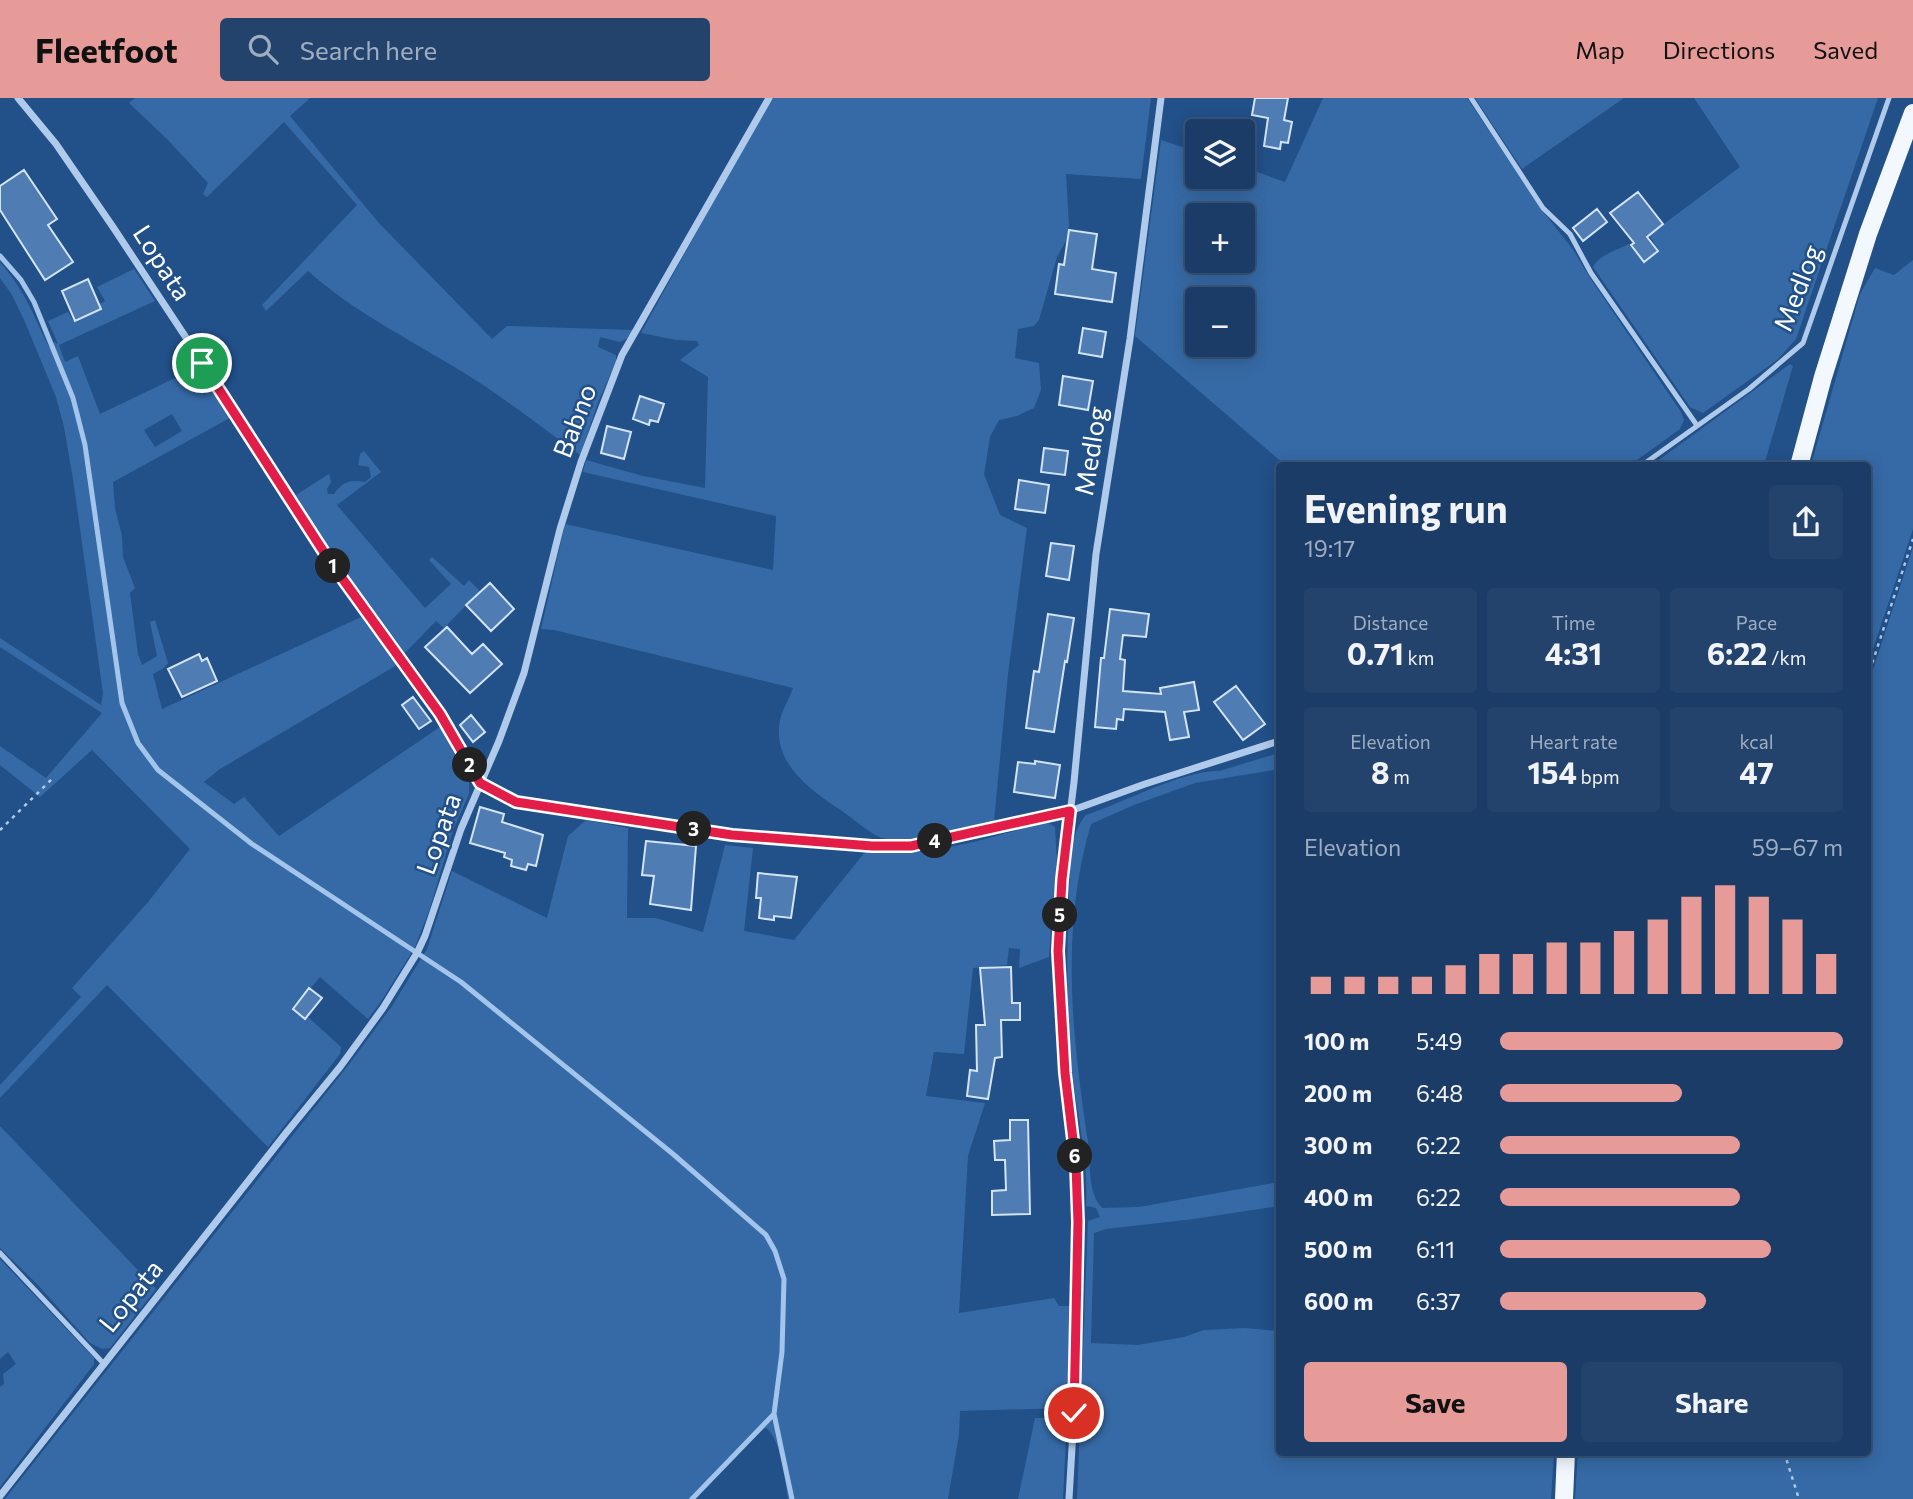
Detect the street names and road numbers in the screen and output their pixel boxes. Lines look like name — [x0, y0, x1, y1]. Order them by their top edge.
street label: Lopata — [127, 219, 199, 306]
street label: Medlog — [1766, 240, 1827, 335]
street label: Babno — [545, 379, 602, 462]
street label: Medlog — [1067, 404, 1112, 498]
street label: Lopata — [409, 789, 466, 878]
street label: Lopata — [91, 1253, 168, 1337]

